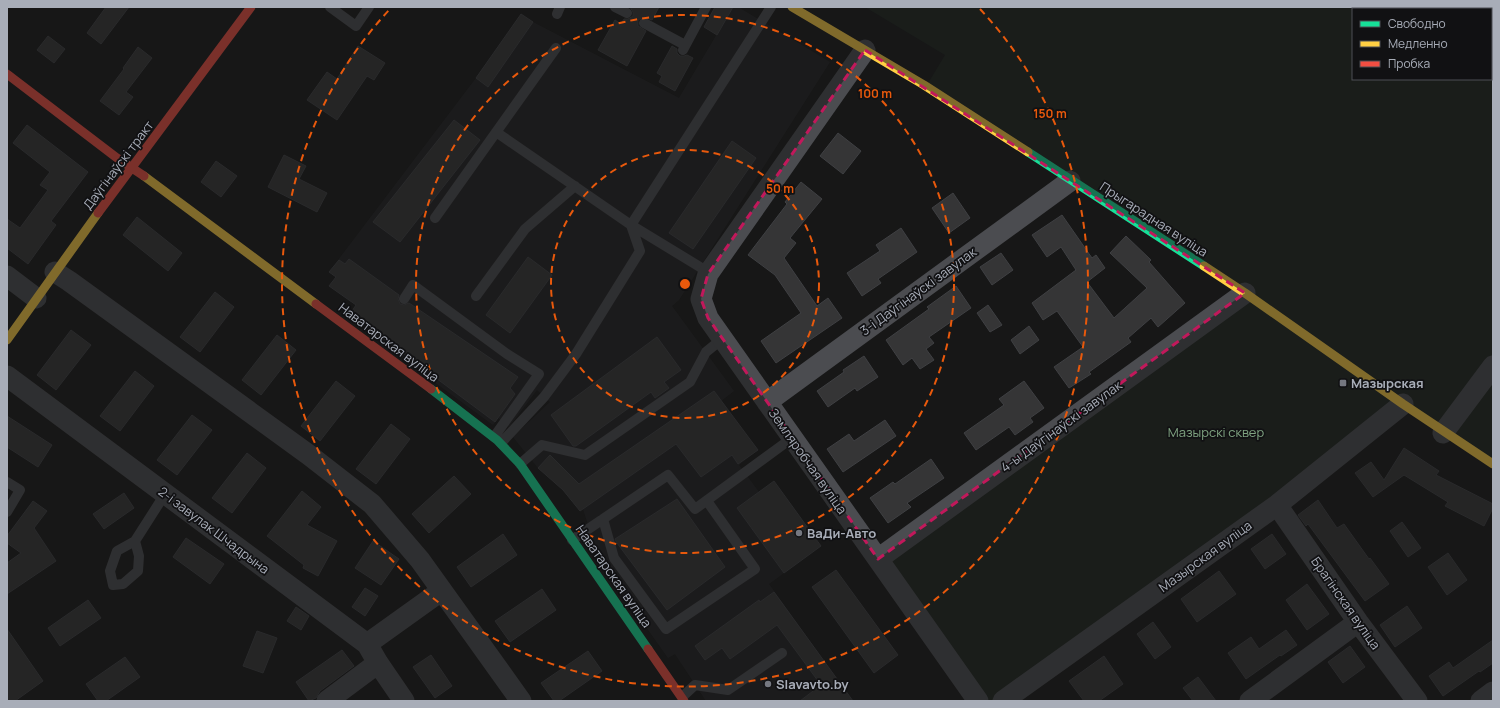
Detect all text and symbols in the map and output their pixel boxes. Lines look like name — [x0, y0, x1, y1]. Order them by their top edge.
legend — [1352, 8, 1492, 80]
text: Свободно — [1388, 15, 1446, 32]
text: Медленно — [1388, 35, 1448, 52]
text: Пробка — [1388, 55, 1430, 72]
text: 100 m — [858, 85, 892, 102]
text: 150 m — [1033, 105, 1067, 122]
street label: Даўгінаўскі тракт — [79, 116, 158, 213]
street label: Прыгарадная вуліца — [1097, 177, 1211, 261]
text: 50 m — [766, 180, 794, 197]
street label: 3-і Даўгінаўскі завулак — [856, 242, 980, 339]
centre of rings — [678, 277, 692, 291]
street label: Наватарская вуліца — [335, 298, 443, 386]
place label: Мазырская — [1351, 374, 1424, 392]
street label: 4-ы Даўгінаўскі завулак — [997, 376, 1126, 476]
marker: Мазырская — [1338, 378, 1348, 388]
street label: Земляробчая вуліца — [765, 405, 851, 517]
park label: Мазырскі сквер — [1168, 423, 1264, 441]
street label: 2-і завулак Шчадрына — [155, 482, 273, 578]
street label: Мазырская вуліца — [1155, 516, 1255, 596]
street label: Наватарская вуліца — [572, 521, 656, 631]
place label: ВаДи-Авто — [807, 524, 876, 542]
marker: ВаДи-Авто — [794, 528, 804, 538]
street label: Брагінская вуліца — [1307, 553, 1385, 653]
place label: Slavavto.by — [776, 675, 849, 693]
marker: Slavavto.by — [763, 679, 773, 689]

